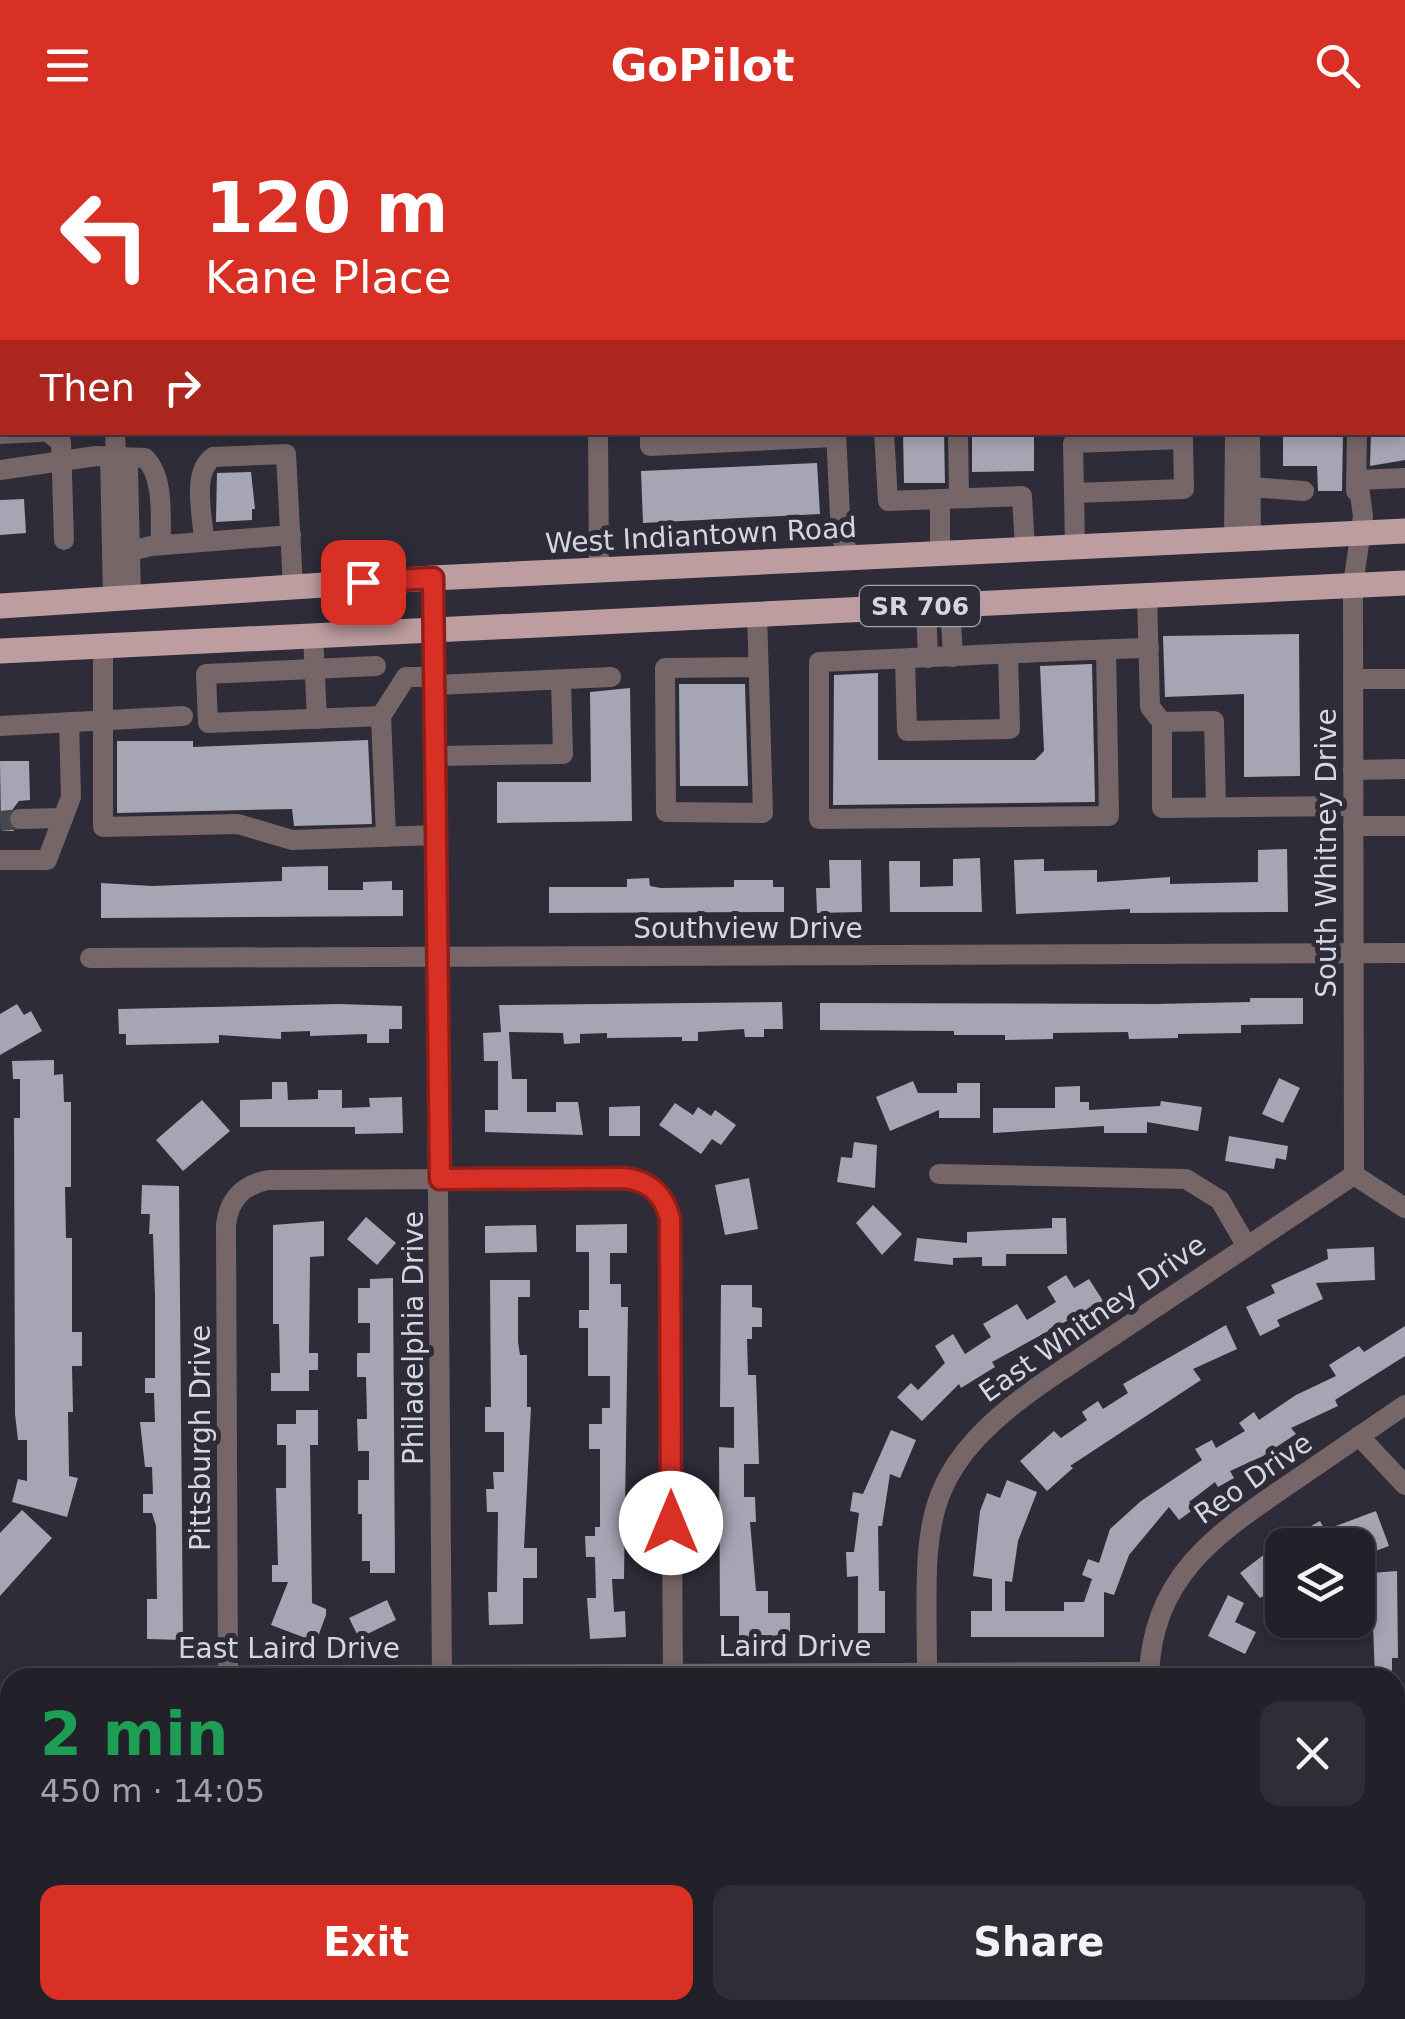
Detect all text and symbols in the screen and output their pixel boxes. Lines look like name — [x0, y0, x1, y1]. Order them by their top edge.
icon: menu — [40, 38, 95, 93]
icon: search — [1310, 38, 1365, 93]
text: GoPilot — [610, 39, 795, 92]
text: 120 m — [205, 167, 448, 249]
icon: left — [40, 170, 170, 300]
text: Kane Place — [205, 251, 451, 304]
icon: right — [155, 360, 210, 415]
text: Then — [40, 366, 135, 410]
street label: West Indiantown Road — [544, 511, 858, 560]
pin — [321, 540, 406, 625]
icon: arrive — [336, 555, 391, 610]
road number: SR 706 — [860, 586, 980, 626]
street label: South Whitney Drive — [1310, 708, 1343, 998]
street label: Southview Drive — [633, 912, 863, 945]
street label: Philadelphia Drive — [397, 1211, 430, 1465]
street label: East Whitney Drive — [973, 1228, 1212, 1409]
street label: Pittsburgh Drive — [184, 1325, 217, 1551]
street label: Reo Drive — [1188, 1426, 1318, 1531]
position arrow — [619, 1471, 723, 1575]
map controls — [1265, 1528, 1375, 1638]
button: layers — [1265, 1528, 1375, 1638]
street label: Laird Drive — [719, 1630, 871, 1663]
street label: East Laird Drive — [178, 1632, 400, 1665]
text: 2 min — [40, 1699, 228, 1769]
button: close — [1260, 1701, 1365, 1806]
text: 450 m · 14:05 — [40, 1772, 265, 1810]
button: Exit — [40, 1885, 693, 2000]
button: Share — [713, 1885, 1365, 2000]

